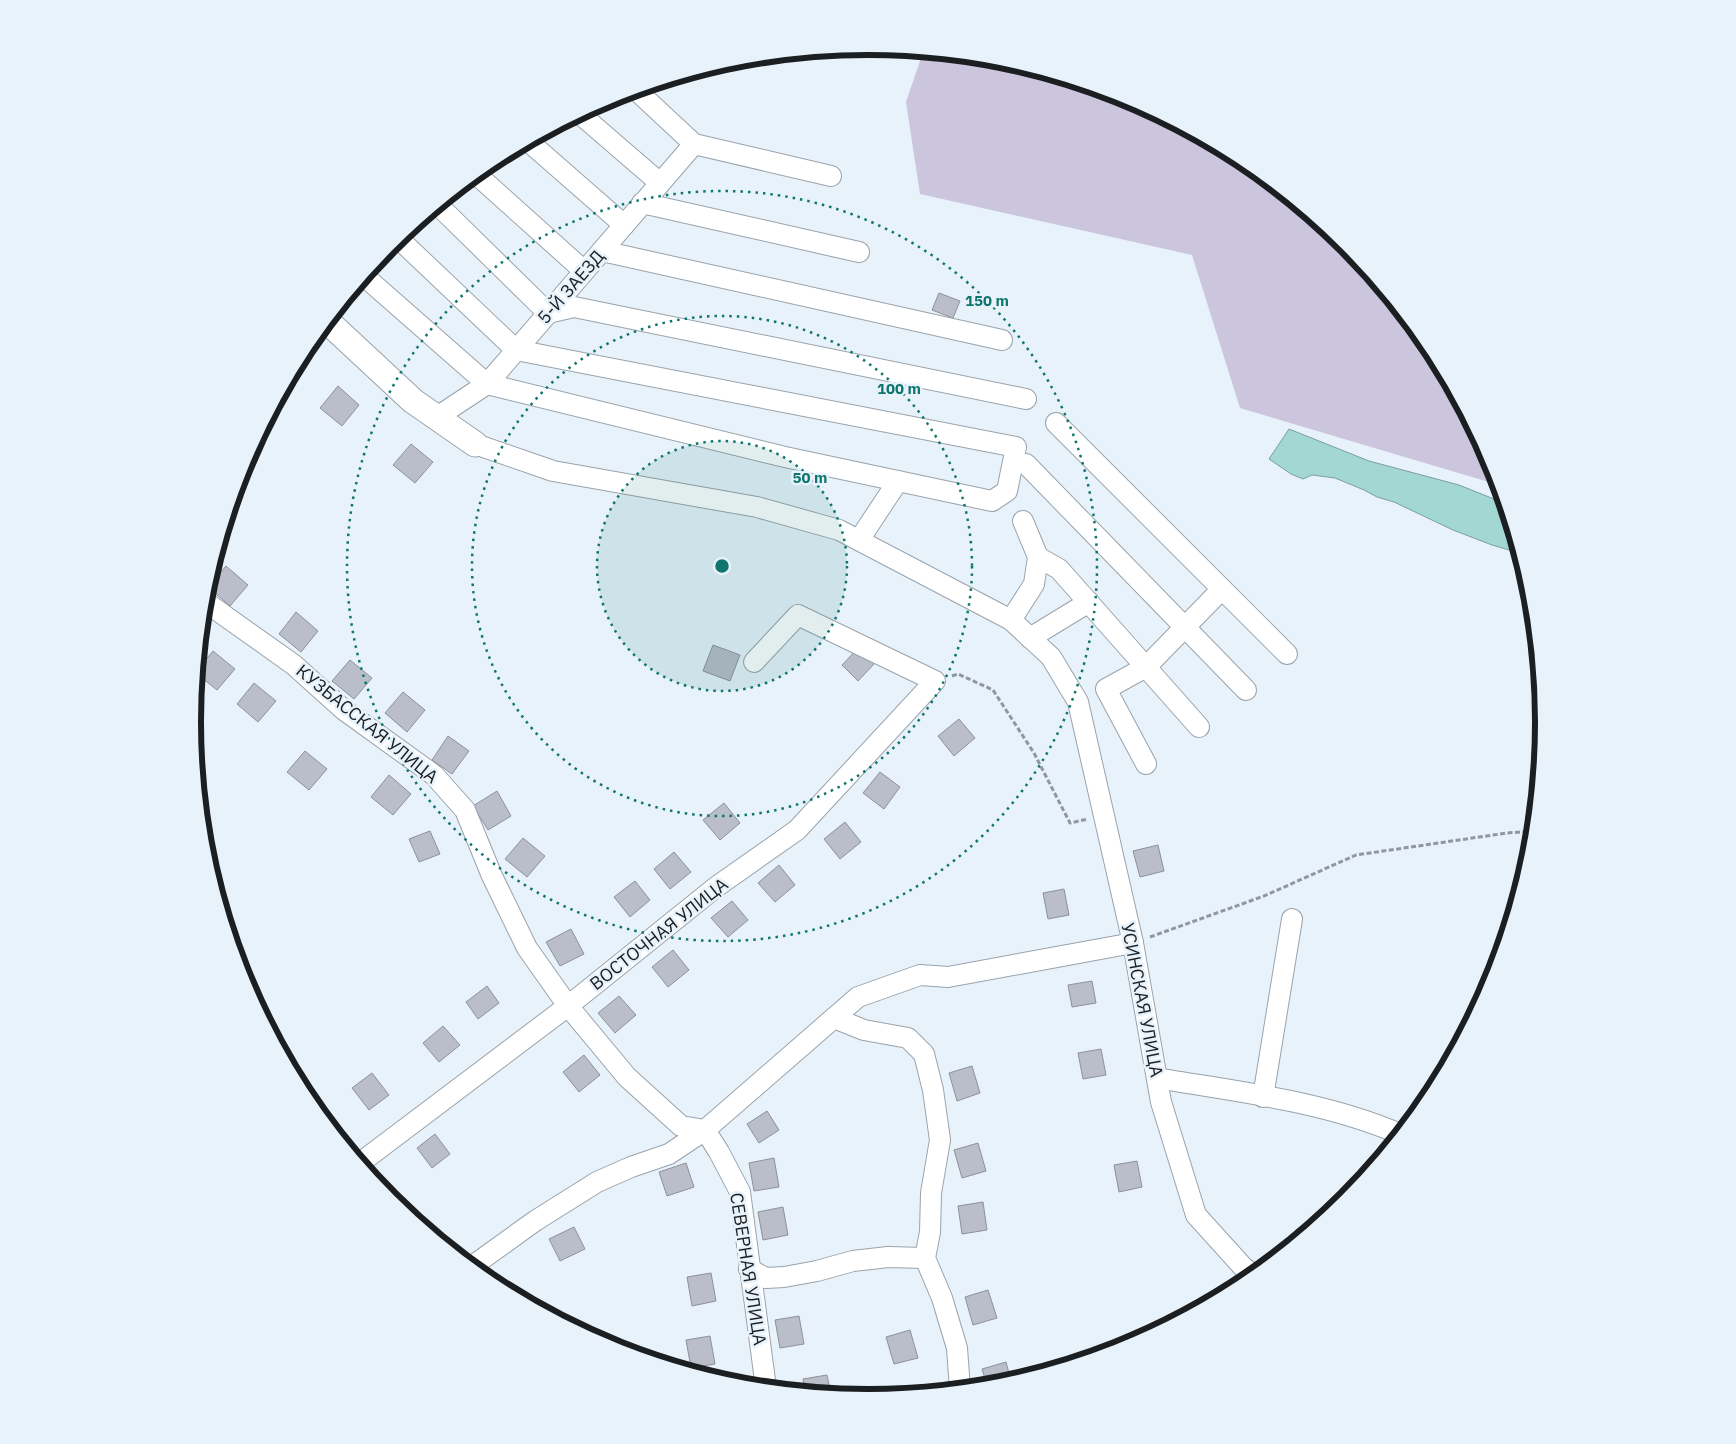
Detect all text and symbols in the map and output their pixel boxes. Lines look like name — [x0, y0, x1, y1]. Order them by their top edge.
street label: 5-Й ЗАЕЗД — [532, 245, 609, 329]
text: 150 m — [965, 291, 1009, 310]
text: 100 m — [877, 379, 921, 398]
text: 50 m — [793, 468, 827, 487]
centre of rings — [713, 557, 731, 575]
street label: КУЗБАССКАЯ УЛИЦА — [291, 659, 444, 788]
street label: ВОСТОЧНАЯ УЛИЦА — [585, 872, 733, 995]
street label: УСИНСКАЯ УЛИЦА — [1116, 921, 1169, 1079]
street label: СЕВЕРНАЯ УЛИЦА — [725, 1191, 772, 1347]

